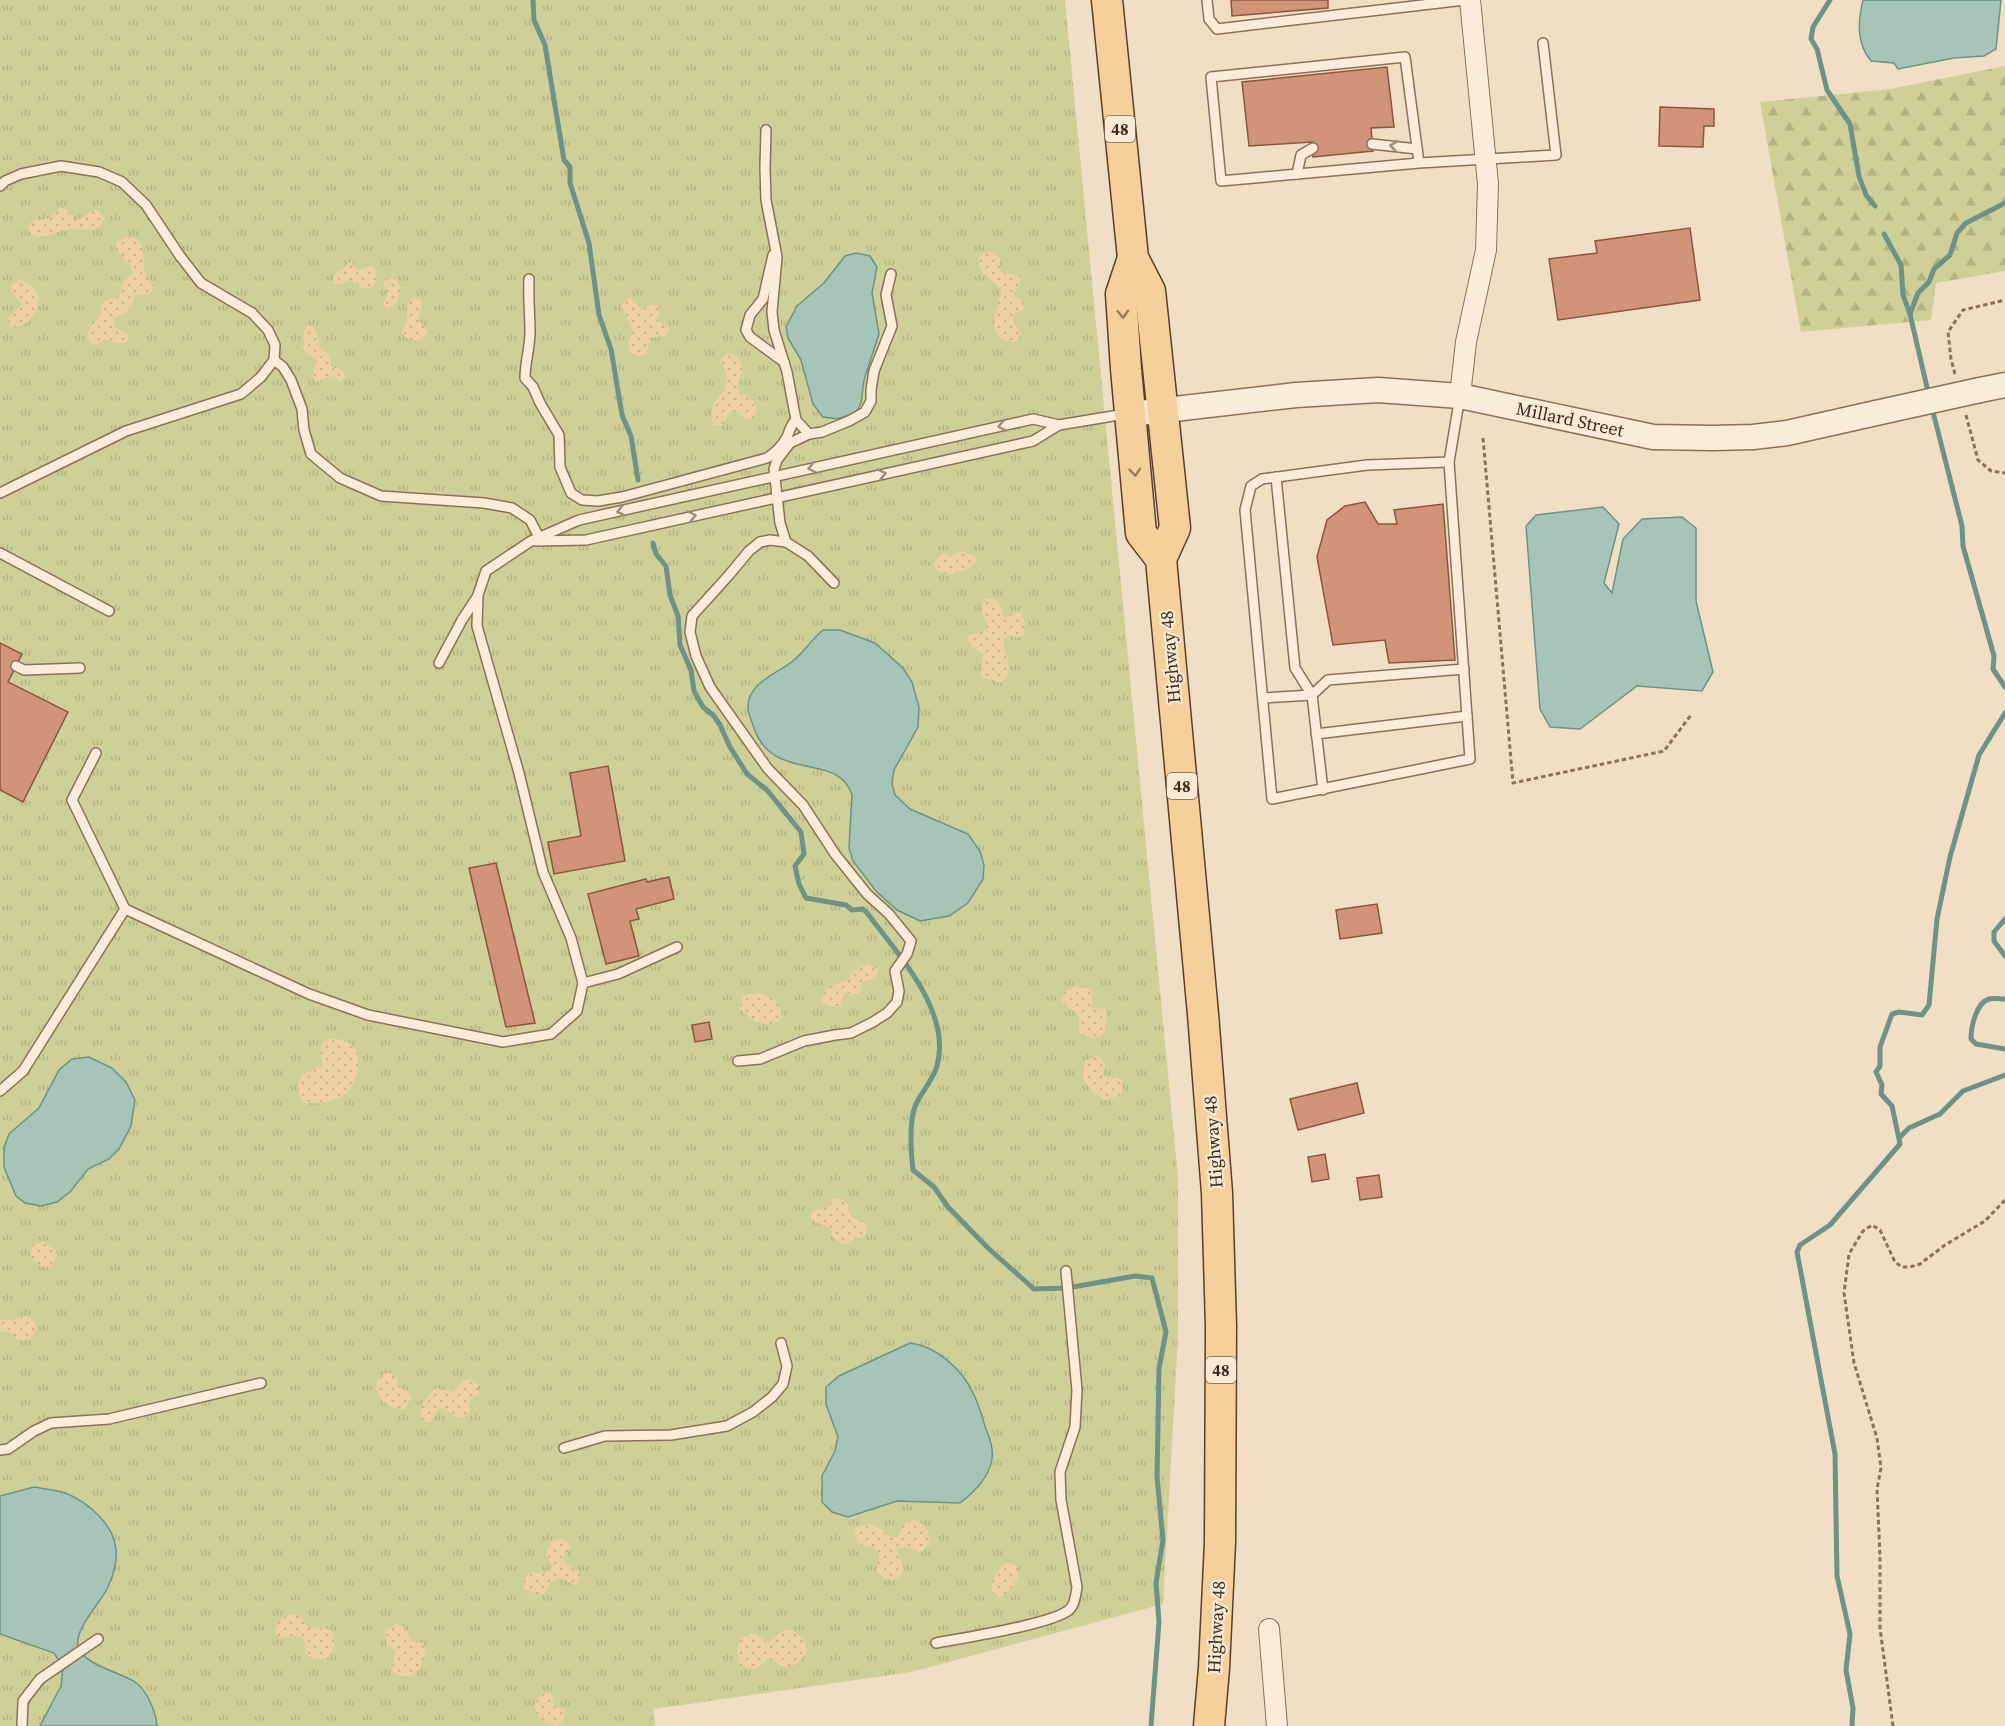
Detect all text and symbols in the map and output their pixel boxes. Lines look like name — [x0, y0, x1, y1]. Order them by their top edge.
road number: 48 — [1105, 116, 1135, 142]
one-way arrow — [1390, 141, 1399, 153]
one-way arrow — [1116, 310, 1129, 319]
street label: Millard Street — [1514, 395, 1626, 443]
one-way arrow — [997, 419, 1007, 432]
one-way arrow — [807, 461, 817, 474]
one-way arrow — [1128, 467, 1141, 476]
one-way arrow — [877, 468, 887, 481]
one-way arrow — [617, 504, 627, 517]
one-way arrow — [687, 511, 697, 524]
street label: Highway 48 — [1154, 610, 1186, 704]
road number: 48 — [1167, 773, 1197, 799]
street label: Highway 48 — [1197, 1095, 1229, 1189]
road number: 48 — [1206, 1357, 1236, 1383]
street label: Highway 48 — [1201, 1580, 1231, 1674]

